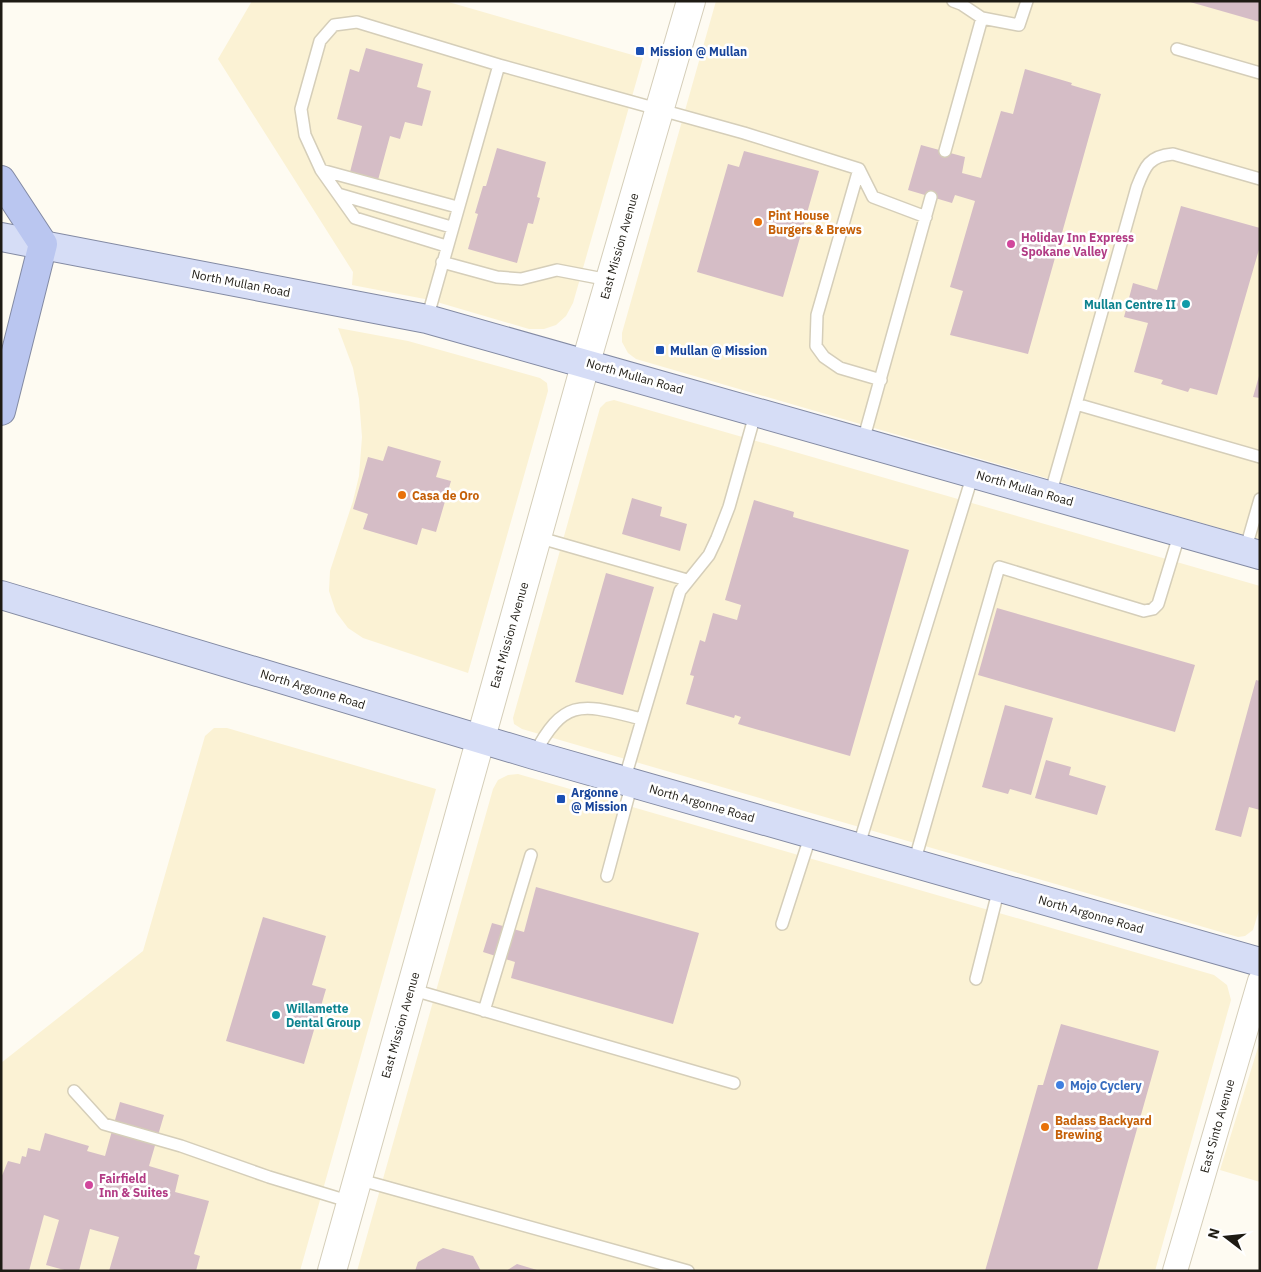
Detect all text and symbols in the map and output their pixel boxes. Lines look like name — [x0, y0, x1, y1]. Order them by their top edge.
place label: Mission @ Mullan — [650, 44, 747, 59]
marker: Mission @ Mullan — [634, 45, 646, 57]
street label: East Mission Avenue — [597, 191, 641, 301]
place label: Pint House Burgers & Brews — [768, 208, 862, 237]
marker: Pint House Burgers & Brews — [752, 216, 764, 228]
place label: Holiday Inn Express Spokane Valley — [1021, 230, 1134, 259]
marker: Holiday Inn Express Spokane Valley — [1005, 238, 1017, 250]
street label: North Mullan Road — [190, 266, 292, 300]
place label: Mullan Centre II — [1084, 297, 1176, 312]
marker: Mullan Centre II — [1180, 298, 1192, 310]
place label: Mullan @ Mission — [670, 343, 767, 358]
marker: Mullan @ Mission — [654, 344, 666, 356]
street label: North Mullan Road — [585, 355, 685, 397]
street label: North Mullan Road — [975, 467, 1075, 509]
place label: Casa de Oro — [412, 488, 480, 503]
marker: Casa de Oro — [396, 489, 408, 501]
street label: East Mission Avenue — [487, 580, 531, 690]
street label: North Argonne Road — [259, 666, 367, 712]
street label: North Argonne Road — [648, 781, 756, 825]
place label: Argonne @ Mission — [571, 785, 627, 814]
marker: Argonne @ Mission — [555, 793, 567, 805]
street label: North Argonne Road — [1037, 892, 1145, 936]
street label: East Mission Avenue — [378, 970, 422, 1080]
place label: Willamette Dental Group — [286, 1001, 361, 1030]
marker: Willamette Dental Group — [270, 1009, 282, 1021]
street label: East Sinto Avenue — [1196, 1077, 1238, 1175]
place label: Mojo Cyclery — [1070, 1078, 1142, 1093]
marker: Mojo Cyclery — [1054, 1079, 1066, 1091]
place label: Badass Backyard Brewing — [1055, 1113, 1152, 1142]
marker: Badass Backyard Brewing — [1039, 1121, 1051, 1133]
place label: Fairfield Inn & Suites — [99, 1171, 168, 1200]
marker: Fairfield Inn & Suites — [83, 1179, 95, 1191]
north arrow — [1201, 1212, 1251, 1262]
text: N — [1203, 1226, 1224, 1241]

